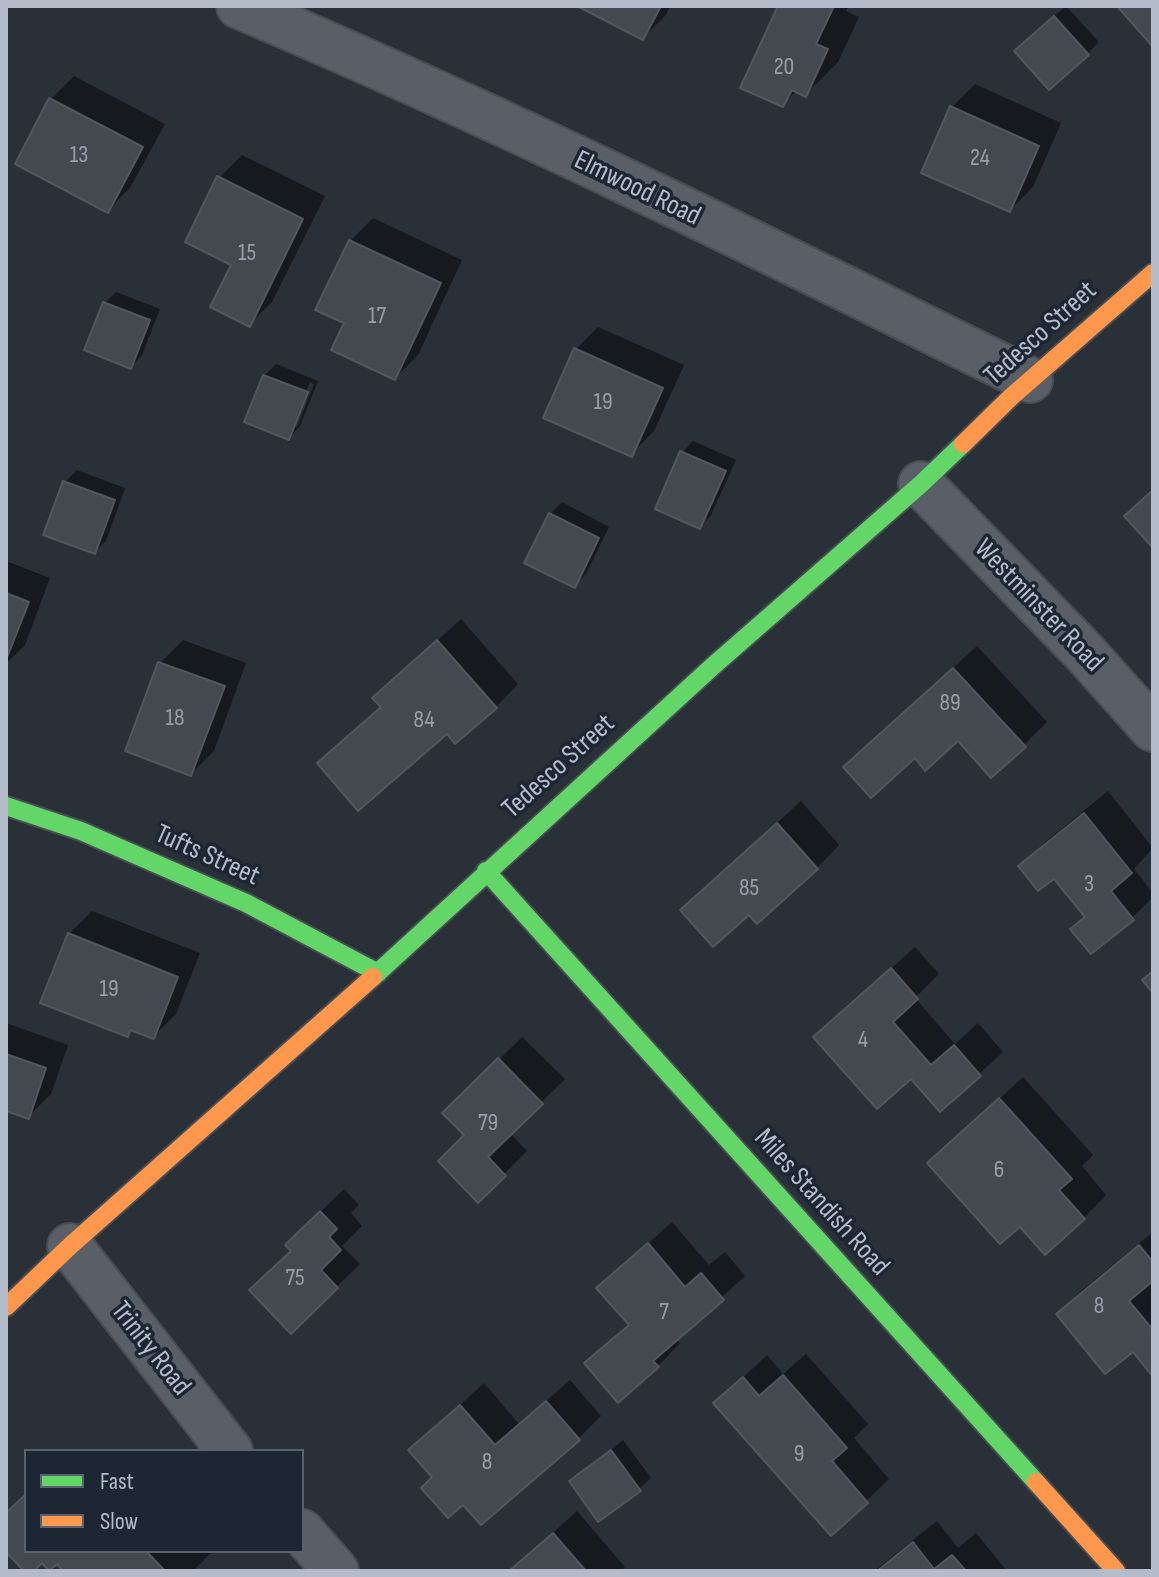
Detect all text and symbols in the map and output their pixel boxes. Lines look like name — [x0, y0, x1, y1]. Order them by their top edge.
house number: 20 — [774, 54, 794, 82]
house number: 13 — [70, 142, 88, 170]
street label: Elmwood Road — [568, 144, 706, 234]
house number: 24 — [970, 145, 990, 173]
house number: 15 — [238, 240, 256, 268]
street label: Tedesco Street — [978, 275, 1104, 393]
house number: 17 — [368, 303, 386, 331]
house number: 19 — [593, 389, 613, 417]
street label: Westminster Road — [966, 533, 1110, 679]
house number: 89 — [939, 690, 961, 718]
house number: 18 — [166, 705, 184, 733]
house number: 84 — [413, 707, 435, 735]
street label: Tedesco Street — [496, 708, 622, 826]
street label: Tufts Street — [149, 818, 265, 894]
house number: 3 — [1084, 871, 1094, 899]
house number: 85 — [739, 875, 759, 903]
house number: 19 — [99, 976, 119, 1004]
house number: 4 — [858, 1027, 868, 1055]
house number: 79 — [478, 1110, 498, 1138]
street label: Miles Standish Road — [746, 1123, 896, 1283]
house number: 6 — [994, 1157, 1004, 1185]
house number: 75 — [285, 1265, 305, 1293]
house number: 8 — [1094, 1293, 1104, 1321]
street label: Trinity Road — [103, 1295, 197, 1403]
house number: 7 — [659, 1299, 669, 1327]
house number: 9 — [794, 1441, 804, 1469]
legend — [24, 1449, 304, 1553]
house number: 8 — [482, 1449, 492, 1477]
text: Fast — [100, 1467, 134, 1496]
text: Slow — [100, 1507, 138, 1536]

